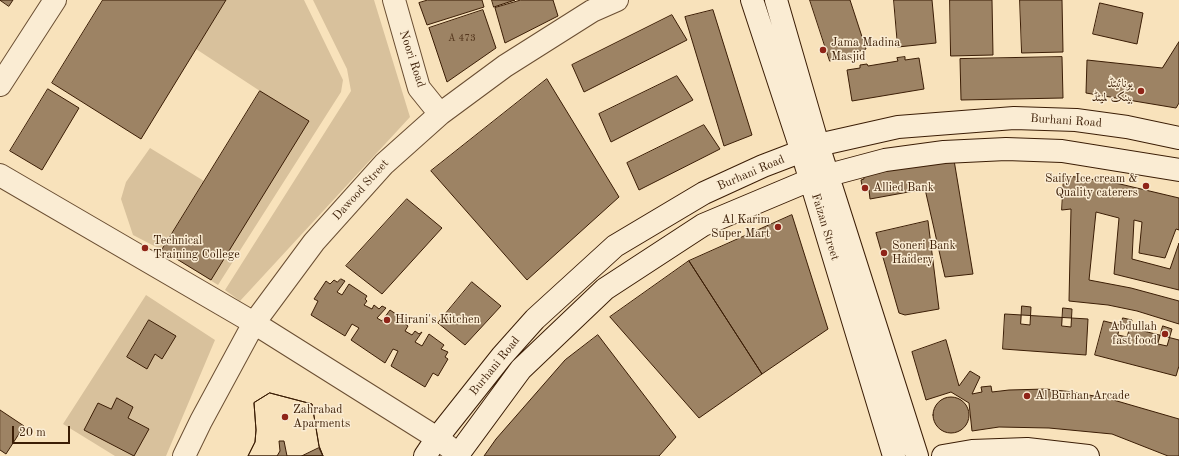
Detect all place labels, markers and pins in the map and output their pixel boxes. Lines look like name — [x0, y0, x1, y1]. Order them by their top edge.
place label: Jama Madina Masjid — [831, 36, 900, 64]
marker: Jama Madina Masjid — [818, 45, 828, 55]
place label: یونائیٹڈ بینک لمیٹڈ — [1092, 77, 1133, 105]
marker: یونائیٹڈ بینک لمیٹڈ — [1136, 86, 1146, 96]
place label: Saify Ice cream & Quality caterers — [1045, 172, 1138, 200]
place label: Allied Bank — [873, 181, 934, 195]
marker: Saify Ice cream & Quality caterers — [1141, 181, 1151, 191]
marker: Allied Bank — [860, 183, 870, 193]
place label: Al Karim Super Mart — [711, 213, 770, 241]
marker: Al Karim Super Mart — [773, 222, 783, 232]
place label: Technical Training College — [153, 234, 240, 262]
place label: Soneri Bank Haidery — [892, 239, 956, 267]
marker: Technical Training College — [140, 243, 150, 253]
marker: Soneri Bank Haidery — [879, 248, 889, 258]
place label: Hirani's Kitchen — [395, 313, 480, 327]
marker: Hirani's Kitchen — [382, 315, 392, 325]
place label: Abdullah fast food — [1110, 320, 1157, 348]
marker: Abdullah fast food — [1160, 329, 1170, 339]
place label: Al Burhan Arcade — [1035, 389, 1130, 403]
marker: Al Burhan Arcade — [1022, 391, 1032, 401]
place label: Zahrabad Aparments — [293, 403, 350, 431]
marker: Zahrabad Aparments — [280, 412, 290, 422]

